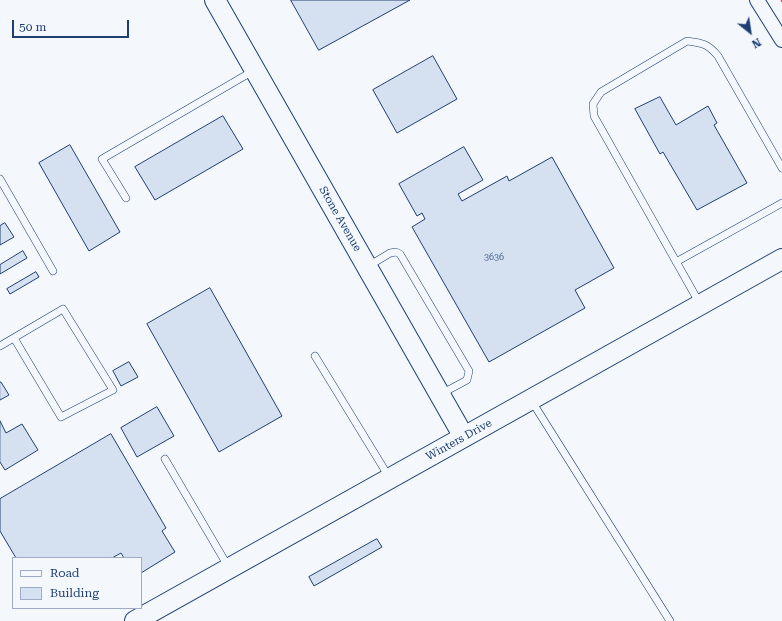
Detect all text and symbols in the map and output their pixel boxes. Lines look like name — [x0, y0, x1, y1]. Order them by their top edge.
scale bar — [14, 12, 131, 38]
north arrow — [730, 12, 770, 52]
text: 50 m — [19, 20, 46, 34]
text: N — [749, 35, 763, 51]
street label: Stone Avenue — [316, 184, 364, 254]
house number: 3636 — [484, 252, 504, 262]
street label: Winters Drive — [424, 417, 494, 463]
legend — [12, 557, 142, 609]
text: Road — [50, 566, 79, 580]
text: Building — [50, 586, 99, 600]

